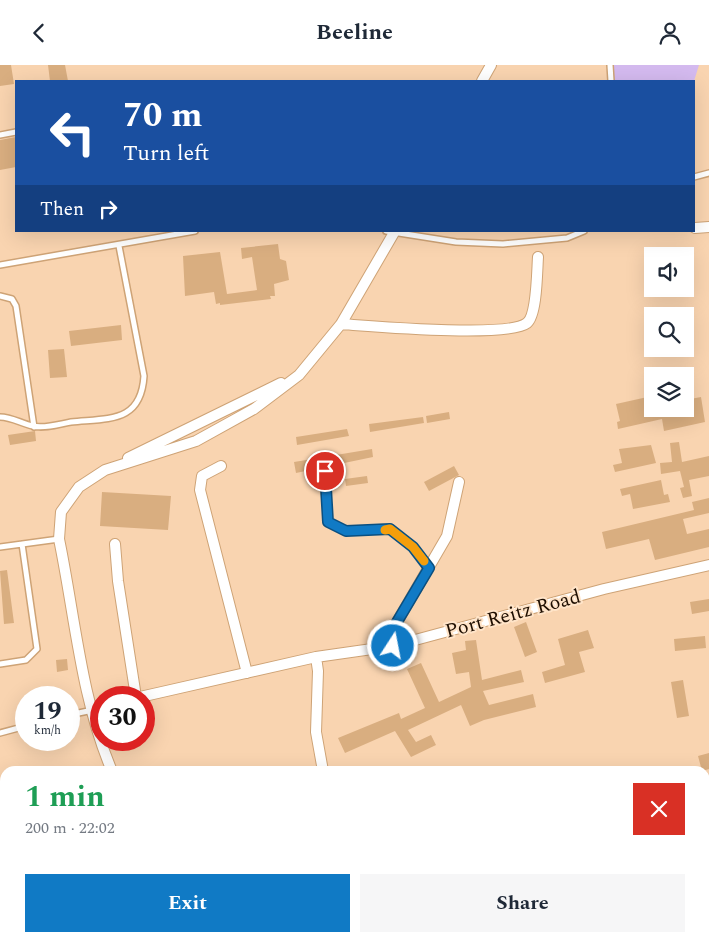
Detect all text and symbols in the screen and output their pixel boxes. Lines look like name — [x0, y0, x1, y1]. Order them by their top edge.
text: Beeline — [316, 16, 393, 49]
icon: back — [25, 19, 53, 47]
icon: person — [656, 19, 684, 47]
text: 70 m — [123, 89, 203, 142]
icon: left — [40, 100, 105, 165]
text: Turn left — [123, 137, 209, 170]
text: Then — [40, 195, 84, 224]
icon: right — [94, 195, 122, 223]
map controls — [644, 247, 694, 417]
button: sound — [644, 247, 694, 297]
button: search — [644, 307, 694, 357]
button: layers — [644, 367, 694, 417]
pin — [304, 450, 346, 492]
icon: arrive — [311, 457, 339, 485]
street label: Port Reitz Road — [442, 582, 584, 646]
position arrow — [366, 619, 418, 671]
speed limit sign: 30 — [90, 686, 155, 751]
text: 19 — [33, 693, 62, 731]
text: km/h — [34, 721, 61, 740]
text: 1 min — [25, 774, 105, 820]
button: close — [633, 783, 685, 835]
text: 200 m · 22:02 — [25, 816, 115, 840]
button: Exit — [25, 874, 350, 932]
button: Share — [360, 874, 685, 932]

